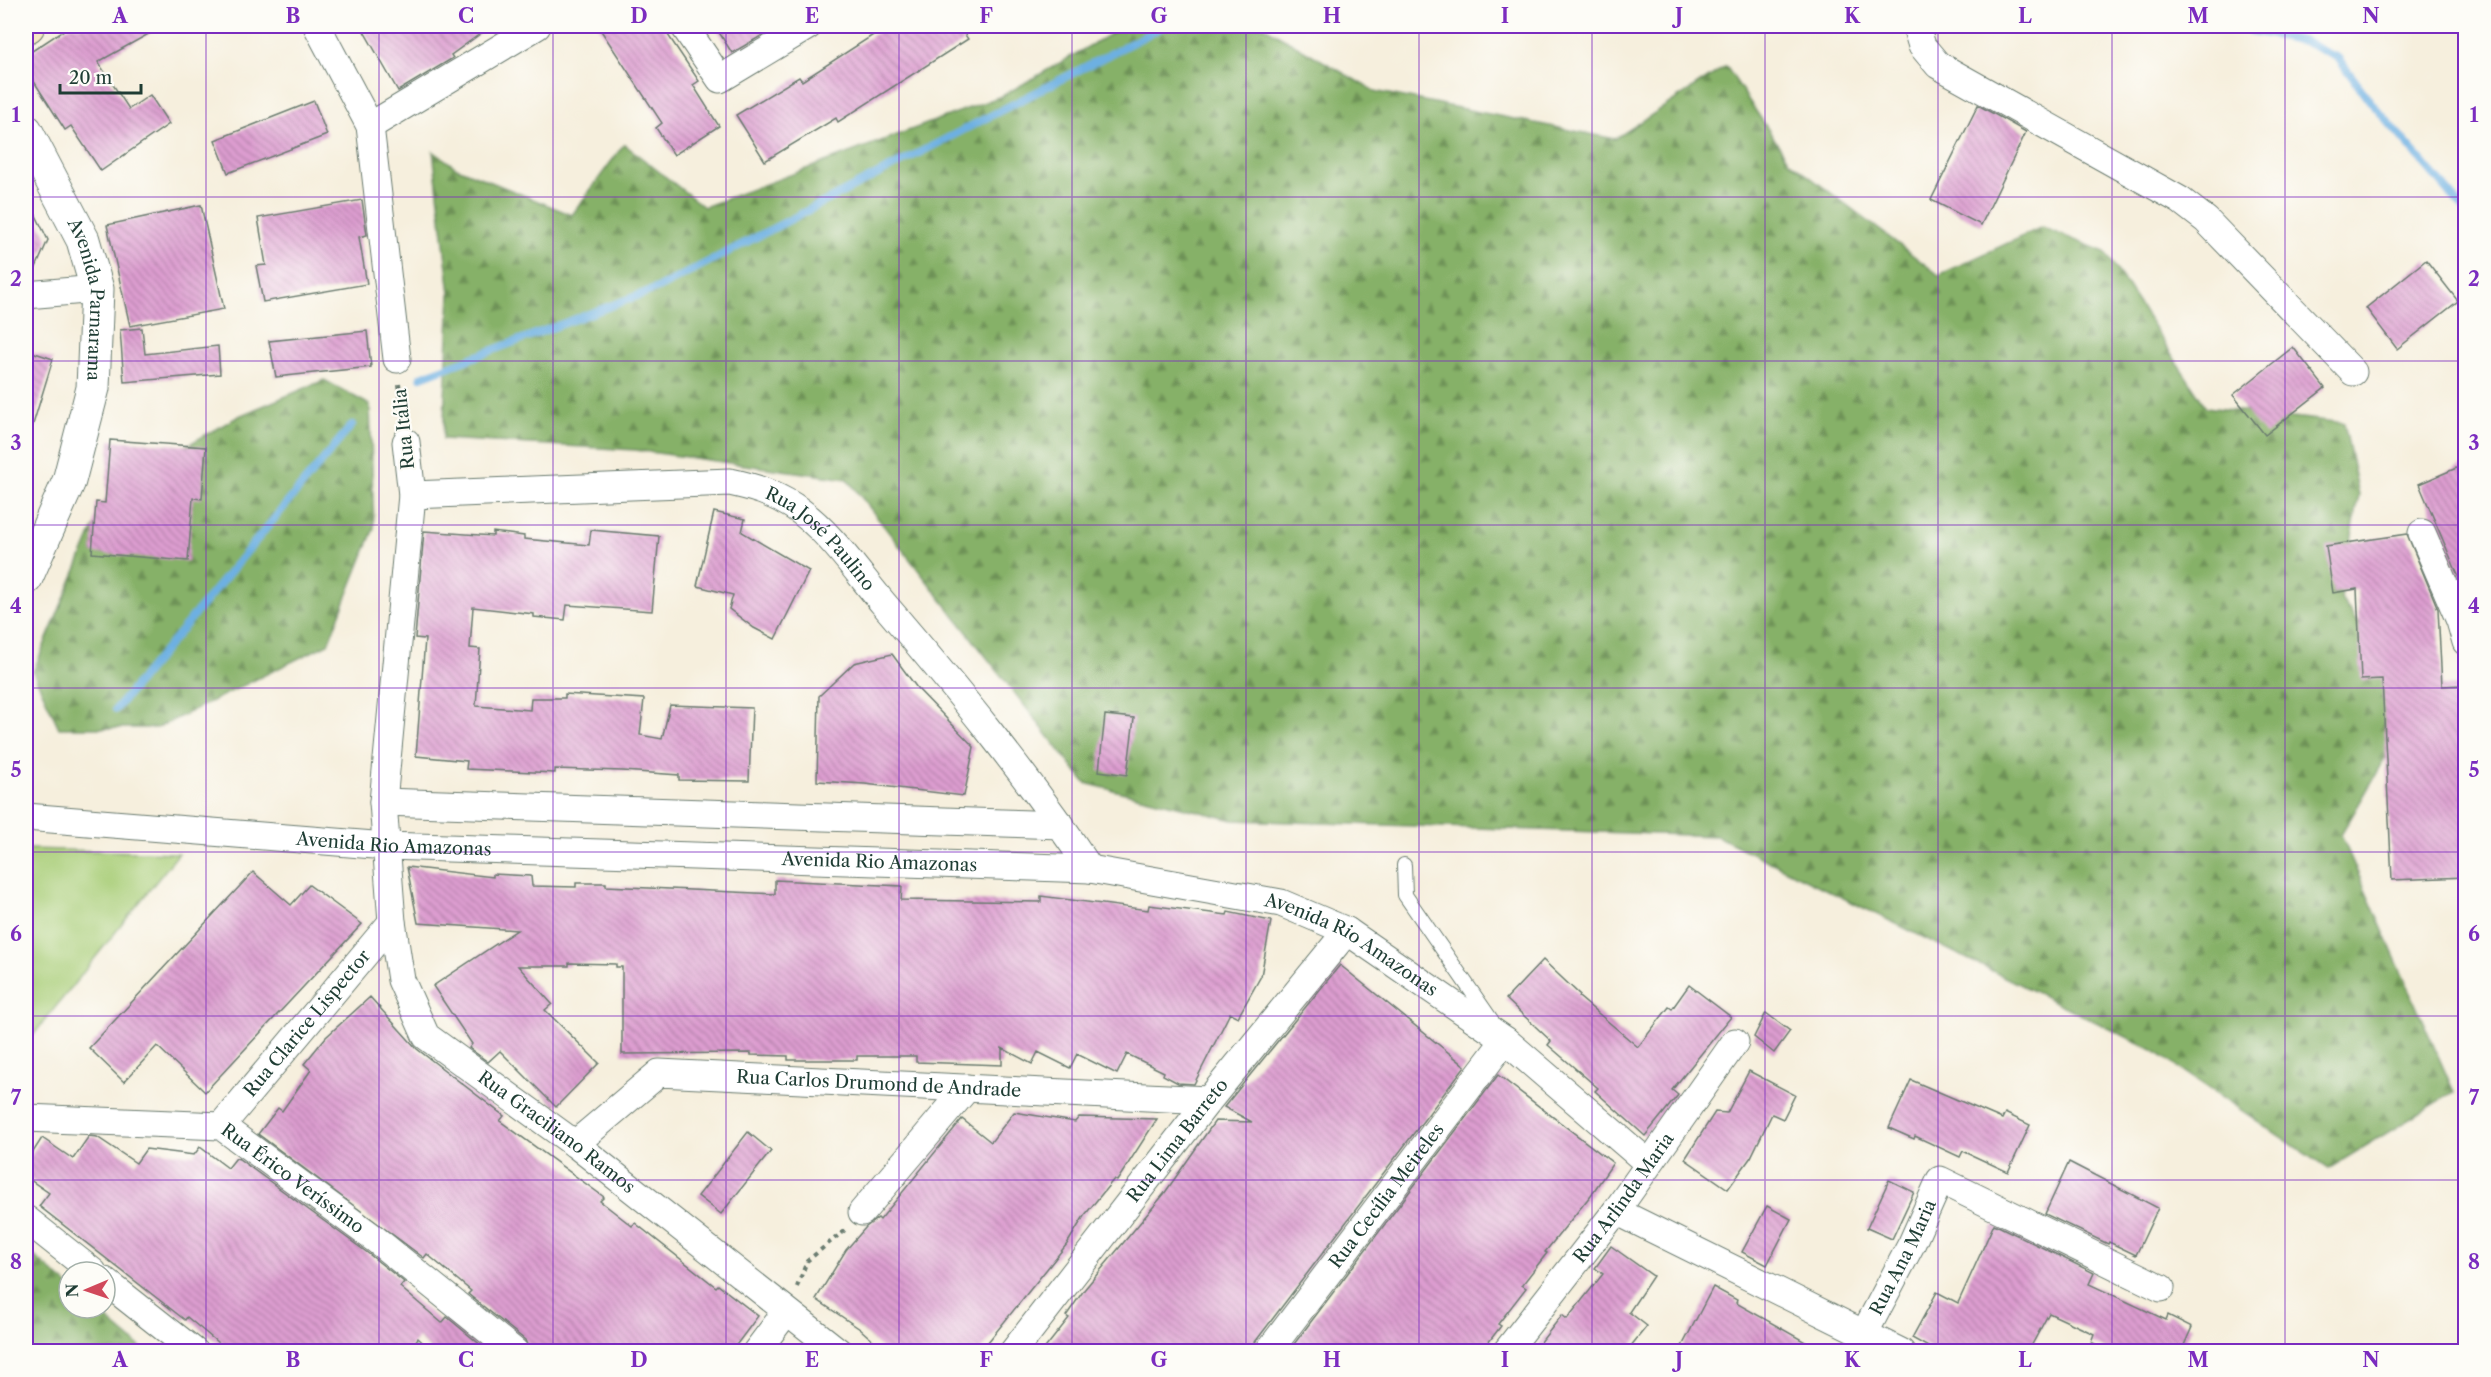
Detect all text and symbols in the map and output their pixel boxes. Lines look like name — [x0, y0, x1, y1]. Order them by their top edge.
text: A — [111, 4, 128, 28]
text: B — [286, 4, 301, 28]
text: C — [458, 4, 474, 28]
text: D — [630, 4, 648, 28]
text: E — [805, 4, 819, 28]
text: F — [979, 4, 993, 28]
text: G — [1151, 4, 1168, 28]
text: H — [1323, 4, 1341, 28]
text: I — [1501, 4, 1509, 28]
text: J — [1671, 4, 1683, 28]
text: K — [1844, 4, 1861, 28]
text: L — [2018, 4, 2032, 28]
text: M — [2187, 4, 2209, 28]
text: N — [2362, 4, 2380, 28]
scale bar — [60, 57, 141, 95]
text: 20 m — [69, 67, 113, 89]
text: 1 — [12, 103, 21, 127]
text: 1 — [2470, 103, 2479, 127]
street label: Avenida Parnarama — [62, 214, 108, 382]
text: 2 — [10, 267, 22, 291]
text: 2 — [2468, 267, 2480, 291]
street label: Rua Itália — [389, 387, 419, 470]
text: 3 — [10, 431, 22, 455]
text: 3 — [2468, 431, 2480, 455]
street label: Rua José Paulino — [762, 482, 880, 595]
text: 4 — [10, 594, 22, 618]
text: 4 — [2468, 594, 2480, 618]
text: 5 — [10, 758, 22, 782]
text: 5 — [2468, 758, 2480, 782]
street label: Avenida Rio Amazonas — [294, 828, 492, 860]
street label: Avenida Rio Amazonas — [780, 848, 978, 876]
street label: Avenida Rio Amazonas — [1262, 889, 1442, 1001]
text: 6 — [10, 922, 22, 946]
text: 6 — [2468, 922, 2480, 946]
street label: Rua Clarice Lispector — [239, 945, 375, 1101]
street label: Rua Graciliano Ramos — [473, 1066, 639, 1198]
street label: Rua Carlos Drumond de Andrade — [736, 1066, 1022, 1102]
street label: Rua Lima Barreto — [1122, 1074, 1233, 1207]
text: 7 — [11, 1086, 22, 1110]
text: 7 — [2469, 1086, 2480, 1110]
street label: Rua Érico Veríssimo — [217, 1119, 368, 1238]
street label: Rua Cecília Meireles — [1324, 1119, 1449, 1273]
street label: Rua Arlinda Maria — [1569, 1128, 1679, 1267]
street label: Rua Ana Maria — [1865, 1196, 1941, 1319]
text: 8 — [10, 1250, 22, 1274]
text: 8 — [2468, 1250, 2480, 1274]
north arrow — [57, 1260, 117, 1320]
text: N — [62, 1283, 82, 1298]
text: A — [111, 1348, 128, 1372]
text: B — [286, 1348, 301, 1372]
text: C — [458, 1348, 474, 1372]
text: D — [630, 1348, 648, 1372]
text: E — [805, 1348, 819, 1372]
text: F — [979, 1348, 993, 1372]
text: G — [1151, 1348, 1168, 1372]
text: H — [1323, 1348, 1341, 1372]
text: I — [1501, 1348, 1509, 1372]
text: J — [1671, 1348, 1683, 1372]
text: K — [1844, 1348, 1861, 1372]
text: L — [2018, 1348, 2032, 1372]
text: M — [2187, 1348, 2209, 1372]
text: N — [2362, 1348, 2380, 1372]

